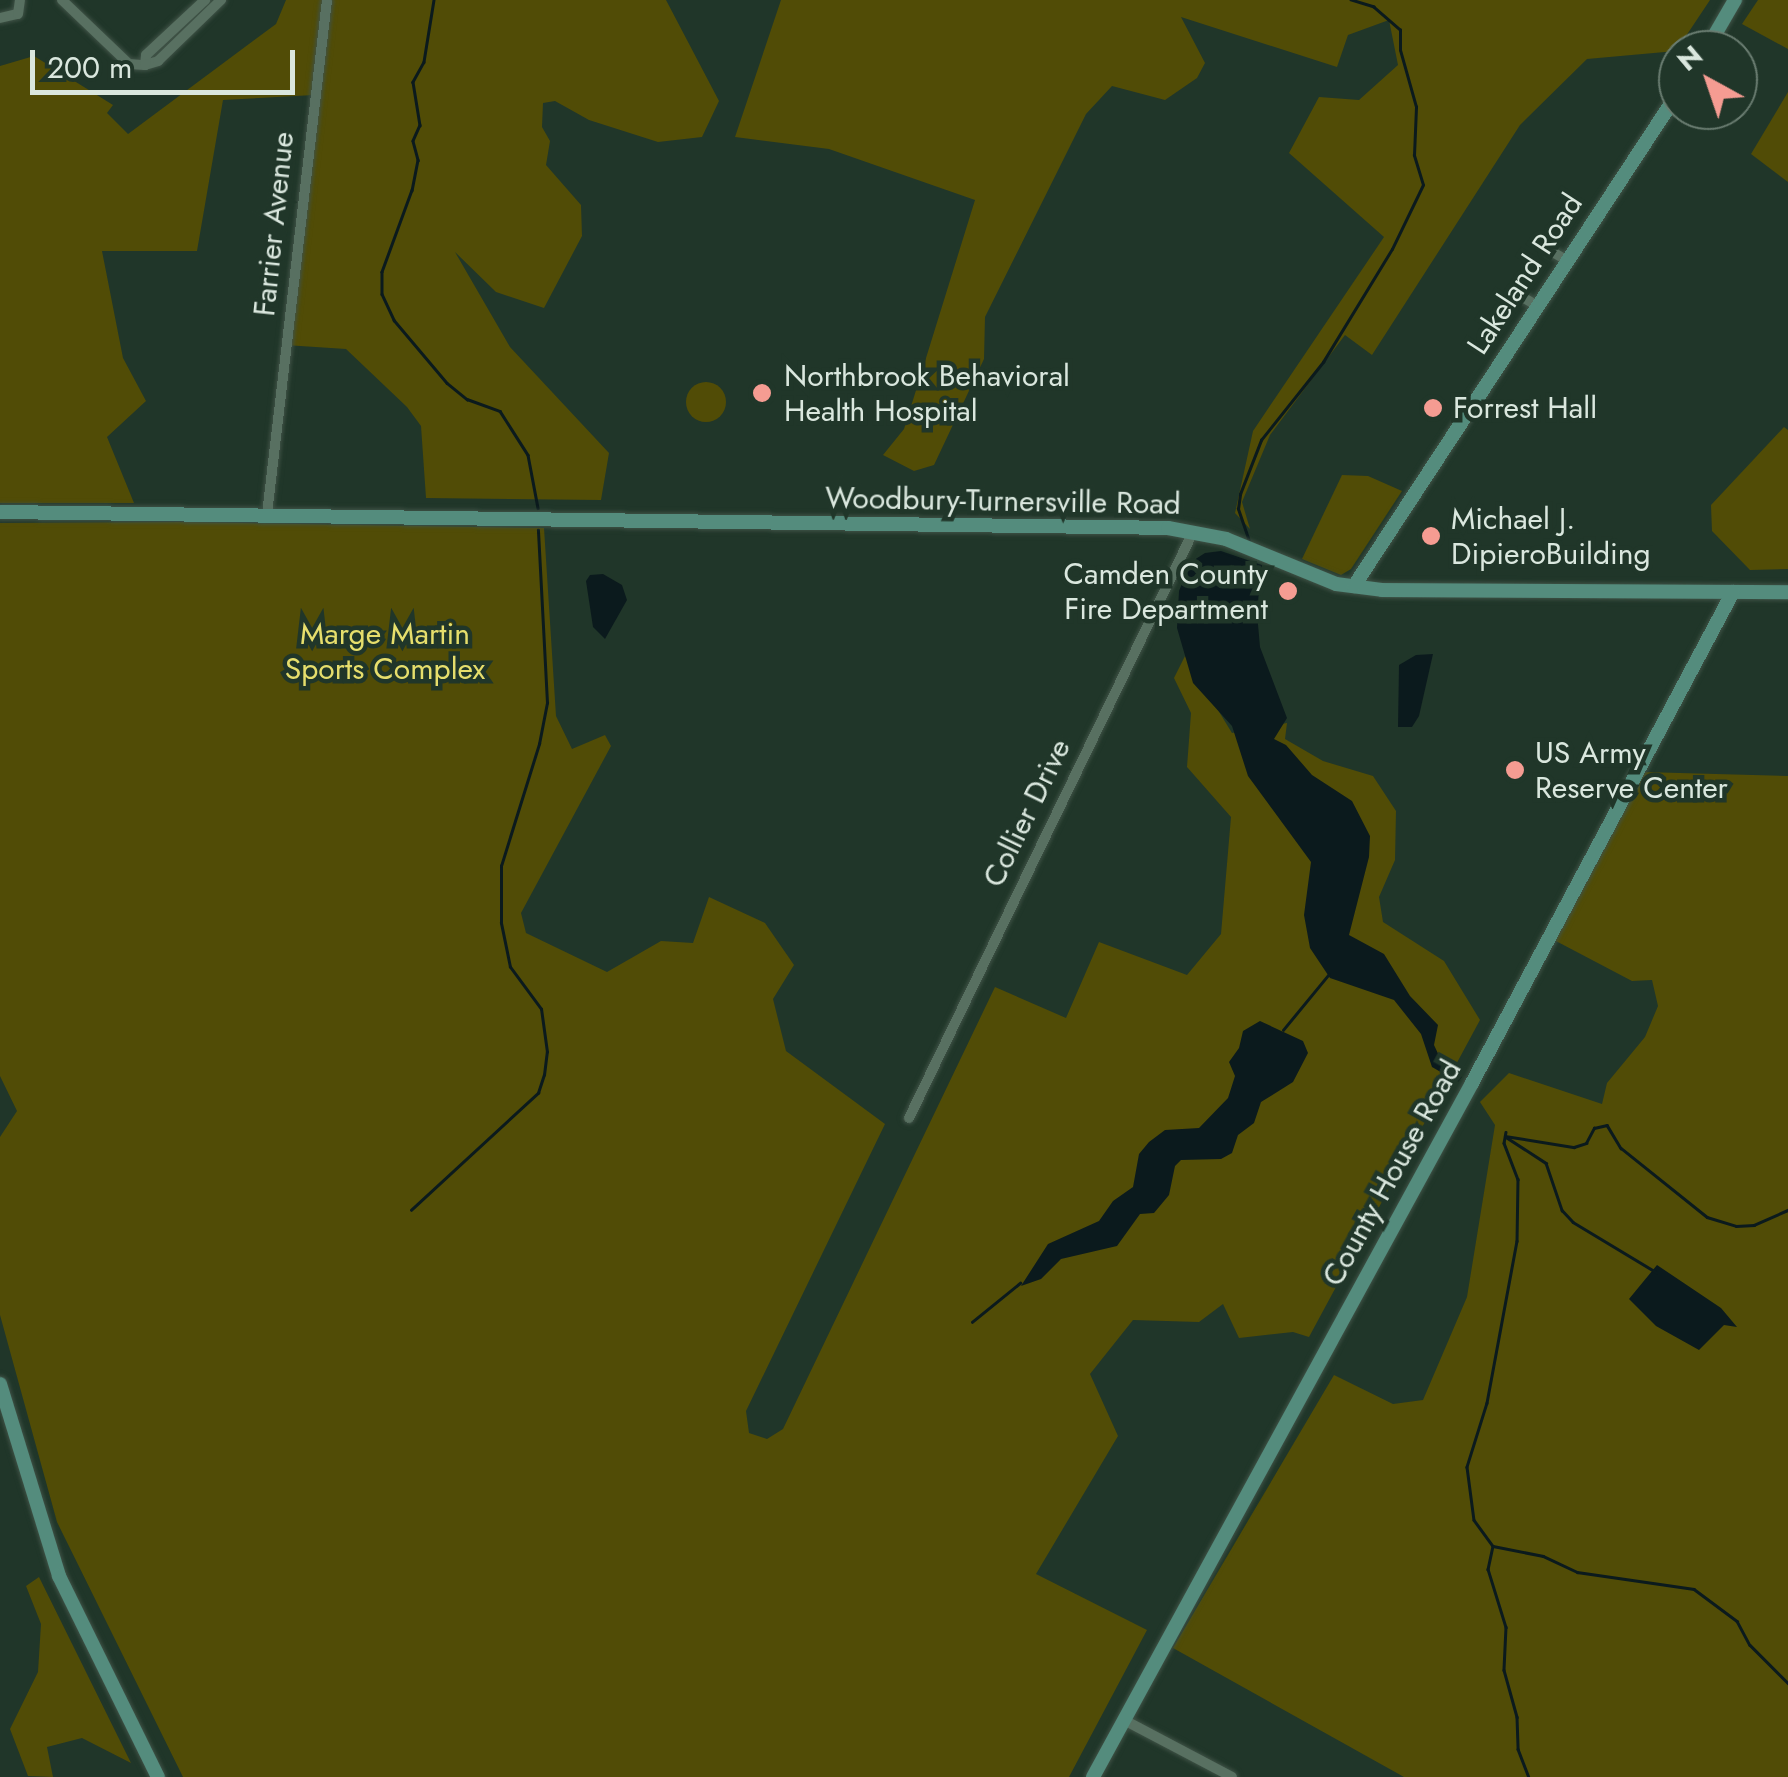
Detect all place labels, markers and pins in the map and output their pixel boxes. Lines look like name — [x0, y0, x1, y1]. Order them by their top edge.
place label: Northbrook Behavioral Health Hospital — [784, 358, 1070, 428]
marker: Northbrook Behavioral Health Hospital — [749, 380, 775, 406]
place label: Forrest Hall — [1453, 390, 1597, 426]
marker: Forrest Hall — [1422, 397, 1444, 419]
place label: Michael J. DipieroBuilding — [1451, 501, 1651, 572]
marker: Michael J. DipieroBuilding — [1420, 525, 1442, 547]
place label: Camden County Fire Department — [1063, 556, 1268, 626]
marker: Camden County Fire Department — [1277, 580, 1299, 602]
place label: US Army Reserve Center — [1535, 735, 1728, 806]
marker: US Army Reserve Center — [1504, 759, 1526, 781]

